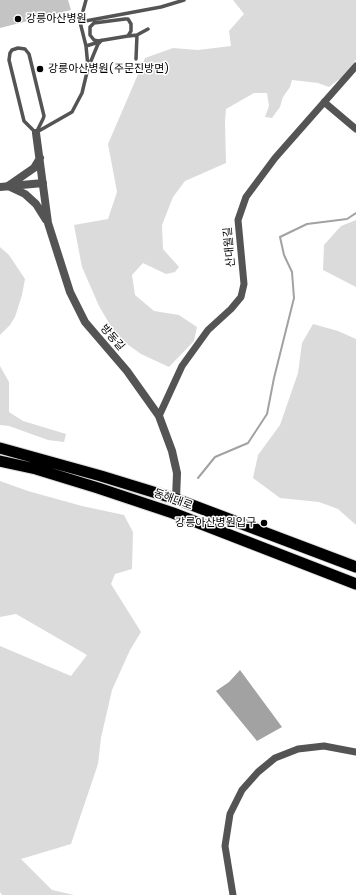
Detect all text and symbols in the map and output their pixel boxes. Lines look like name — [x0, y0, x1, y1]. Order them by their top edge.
place label: 강릉아산병원 — [26, 12, 87, 26]
marker: 강릉아산병원 — [13, 14, 23, 24]
place label: 강릉아산병원(주문진방면) — [48, 62, 169, 76]
marker: 강릉아산병원(주문진방면) — [35, 64, 45, 74]
street label: 산대월길 — [222, 226, 238, 268]
street label: 방동길 — [97, 322, 127, 354]
street label: 동해대로 — [152, 487, 194, 513]
place label: 강릉아산병원입구 — [175, 516, 256, 530]
marker: 강릉아산병원입구 — [259, 518, 269, 528]

